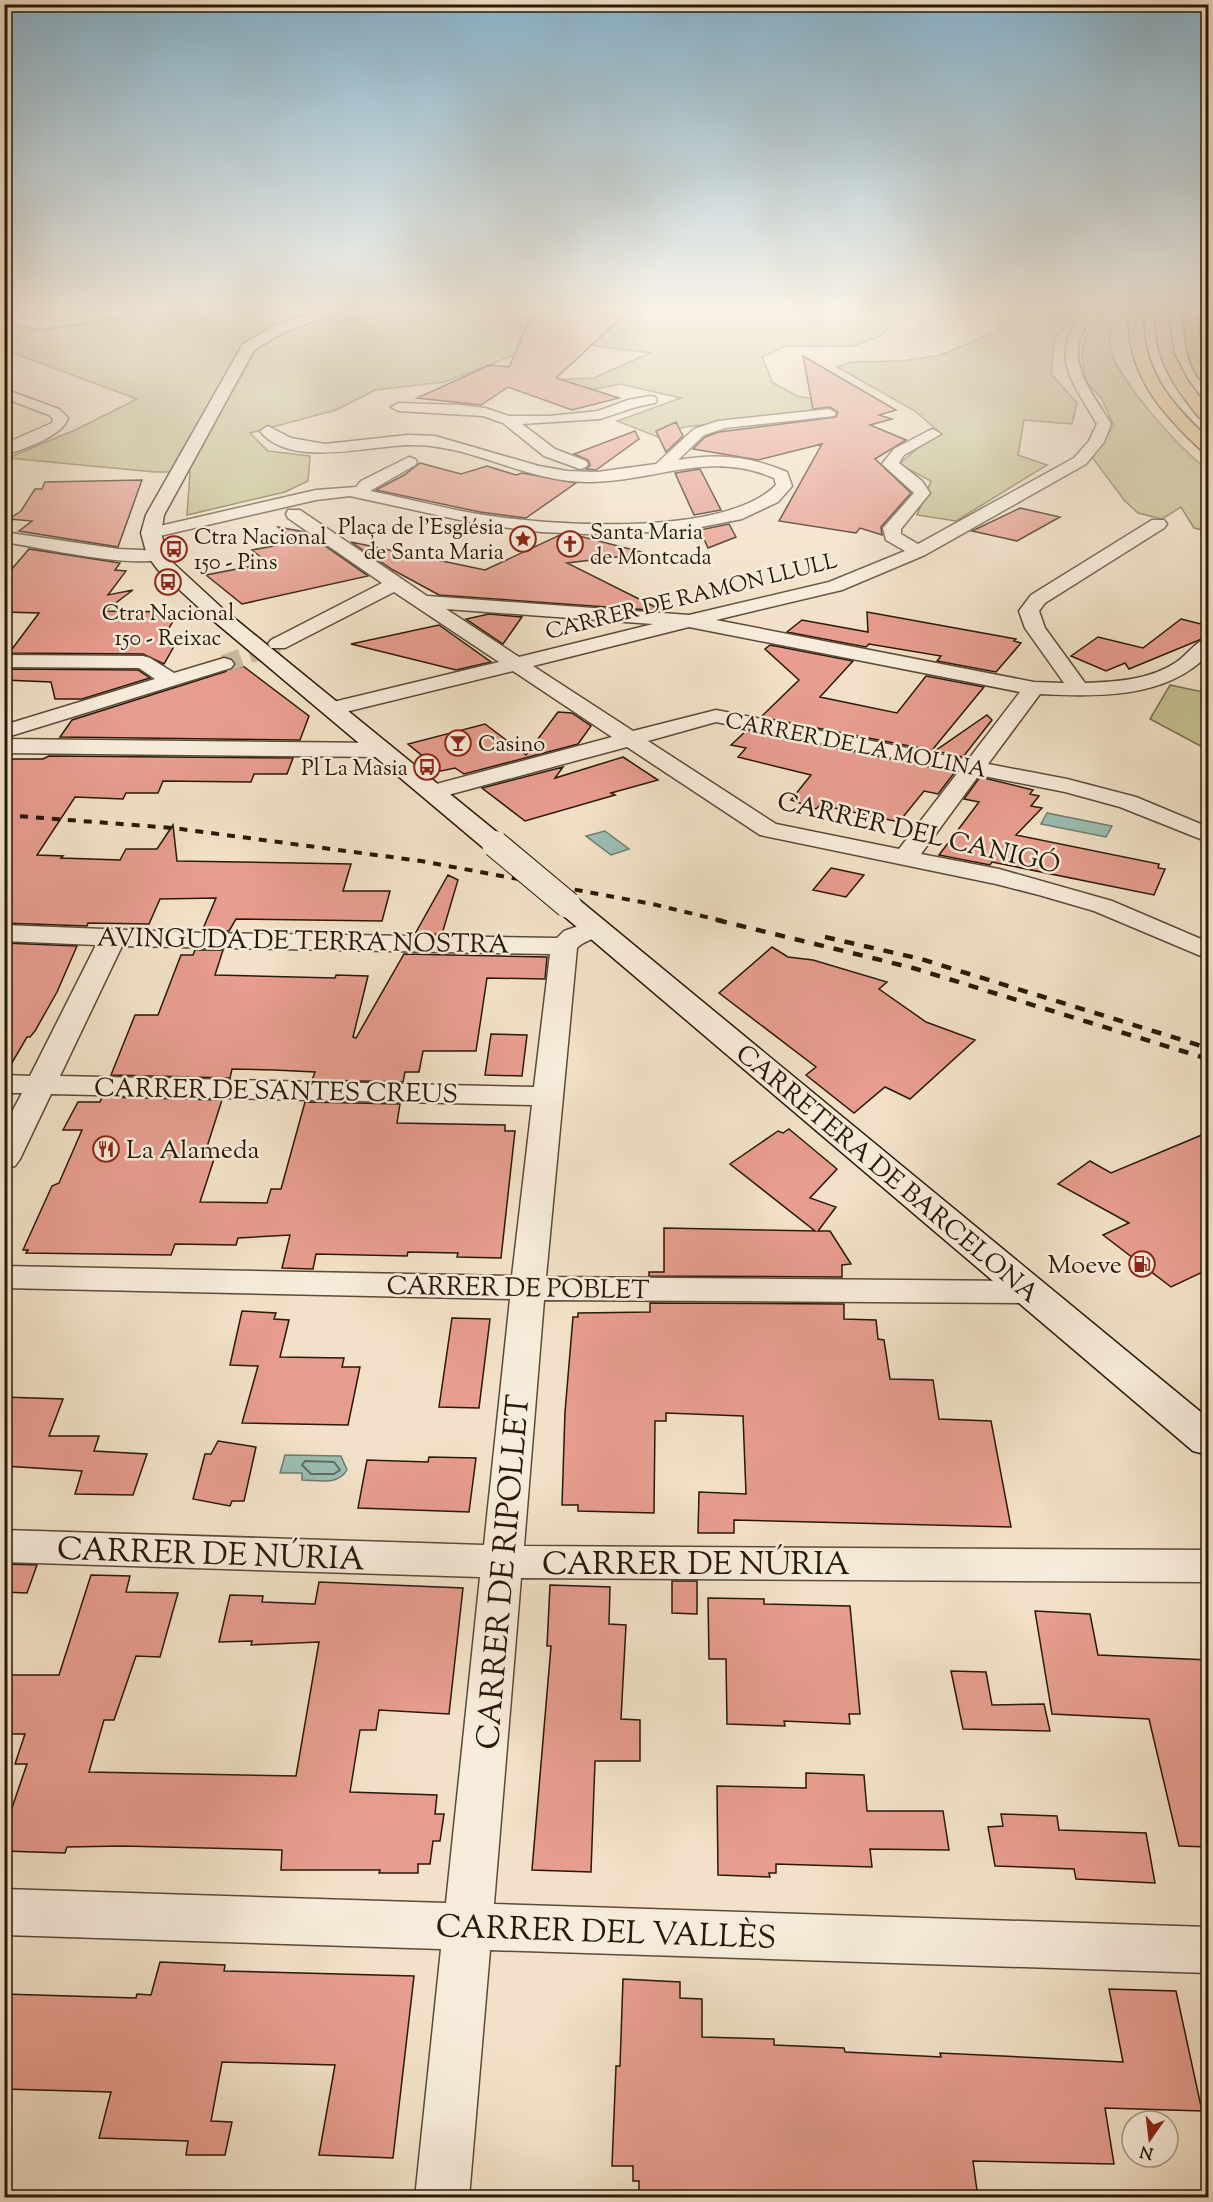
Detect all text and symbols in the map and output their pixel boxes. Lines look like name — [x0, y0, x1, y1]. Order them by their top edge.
place label: Plaça de l'Església de Santa Maria — [338, 513, 504, 570]
place label: Santa Maria de Montcada — [590, 518, 712, 575]
place label: Ctra Nacional 150 - Pins — [194, 523, 327, 580]
place icon: Plaça de l'Església de Santa Maria — [508, 524, 538, 554]
church icon: Santa Maria de Montcada — [555, 529, 585, 559]
bus stop icon: Ctra Nacional 150 - Pins — [159, 534, 189, 564]
street label: CARRER DE RAMON LLULL — [542, 546, 841, 650]
bus stop icon: Ctra Nacional 150 - Reixac — [153, 567, 183, 597]
place label: Ctra Nacional 150 - Reixac — [102, 599, 234, 656]
street label: CARRER DE LA MOLINA — [722, 706, 989, 788]
bar icon: Casino — [443, 728, 473, 758]
place label: Casino — [478, 730, 545, 762]
bus stop icon: Pl La Masia — [412, 752, 442, 782]
place label: Pl La Masia — [301, 754, 408, 786]
street label: CARRER DEL CANIGÓ — [773, 784, 1064, 885]
street label: AVINGUDA DE TERRA NOSTRA — [96, 920, 509, 965]
street label: CARRETERA DE BARCELONA — [727, 1037, 1046, 1313]
street label: CARRER DE SANTES CREUS — [94, 1071, 458, 1114]
place label: La Alameda — [126, 1133, 260, 1170]
restaurant icon: La Alameda — [91, 1134, 121, 1164]
place label: Moeve — [1048, 1248, 1122, 1285]
fuel station icon: Moeve — [1127, 1249, 1157, 1279]
street label: CARRER DE POBLET — [386, 1269, 650, 1310]
street label: CARRER DE RIPOLLET — [467, 1393, 543, 1752]
street label: CARRER DE NÚRIA — [56, 1528, 366, 1584]
street label: CARRER DE NÚRIA — [542, 1543, 850, 1589]
street label: CARRER DEL VALLÈS — [435, 1905, 777, 1963]
north arrow — [1120, 2109, 1180, 2169]
text: N — [1138, 2138, 1156, 2164]

